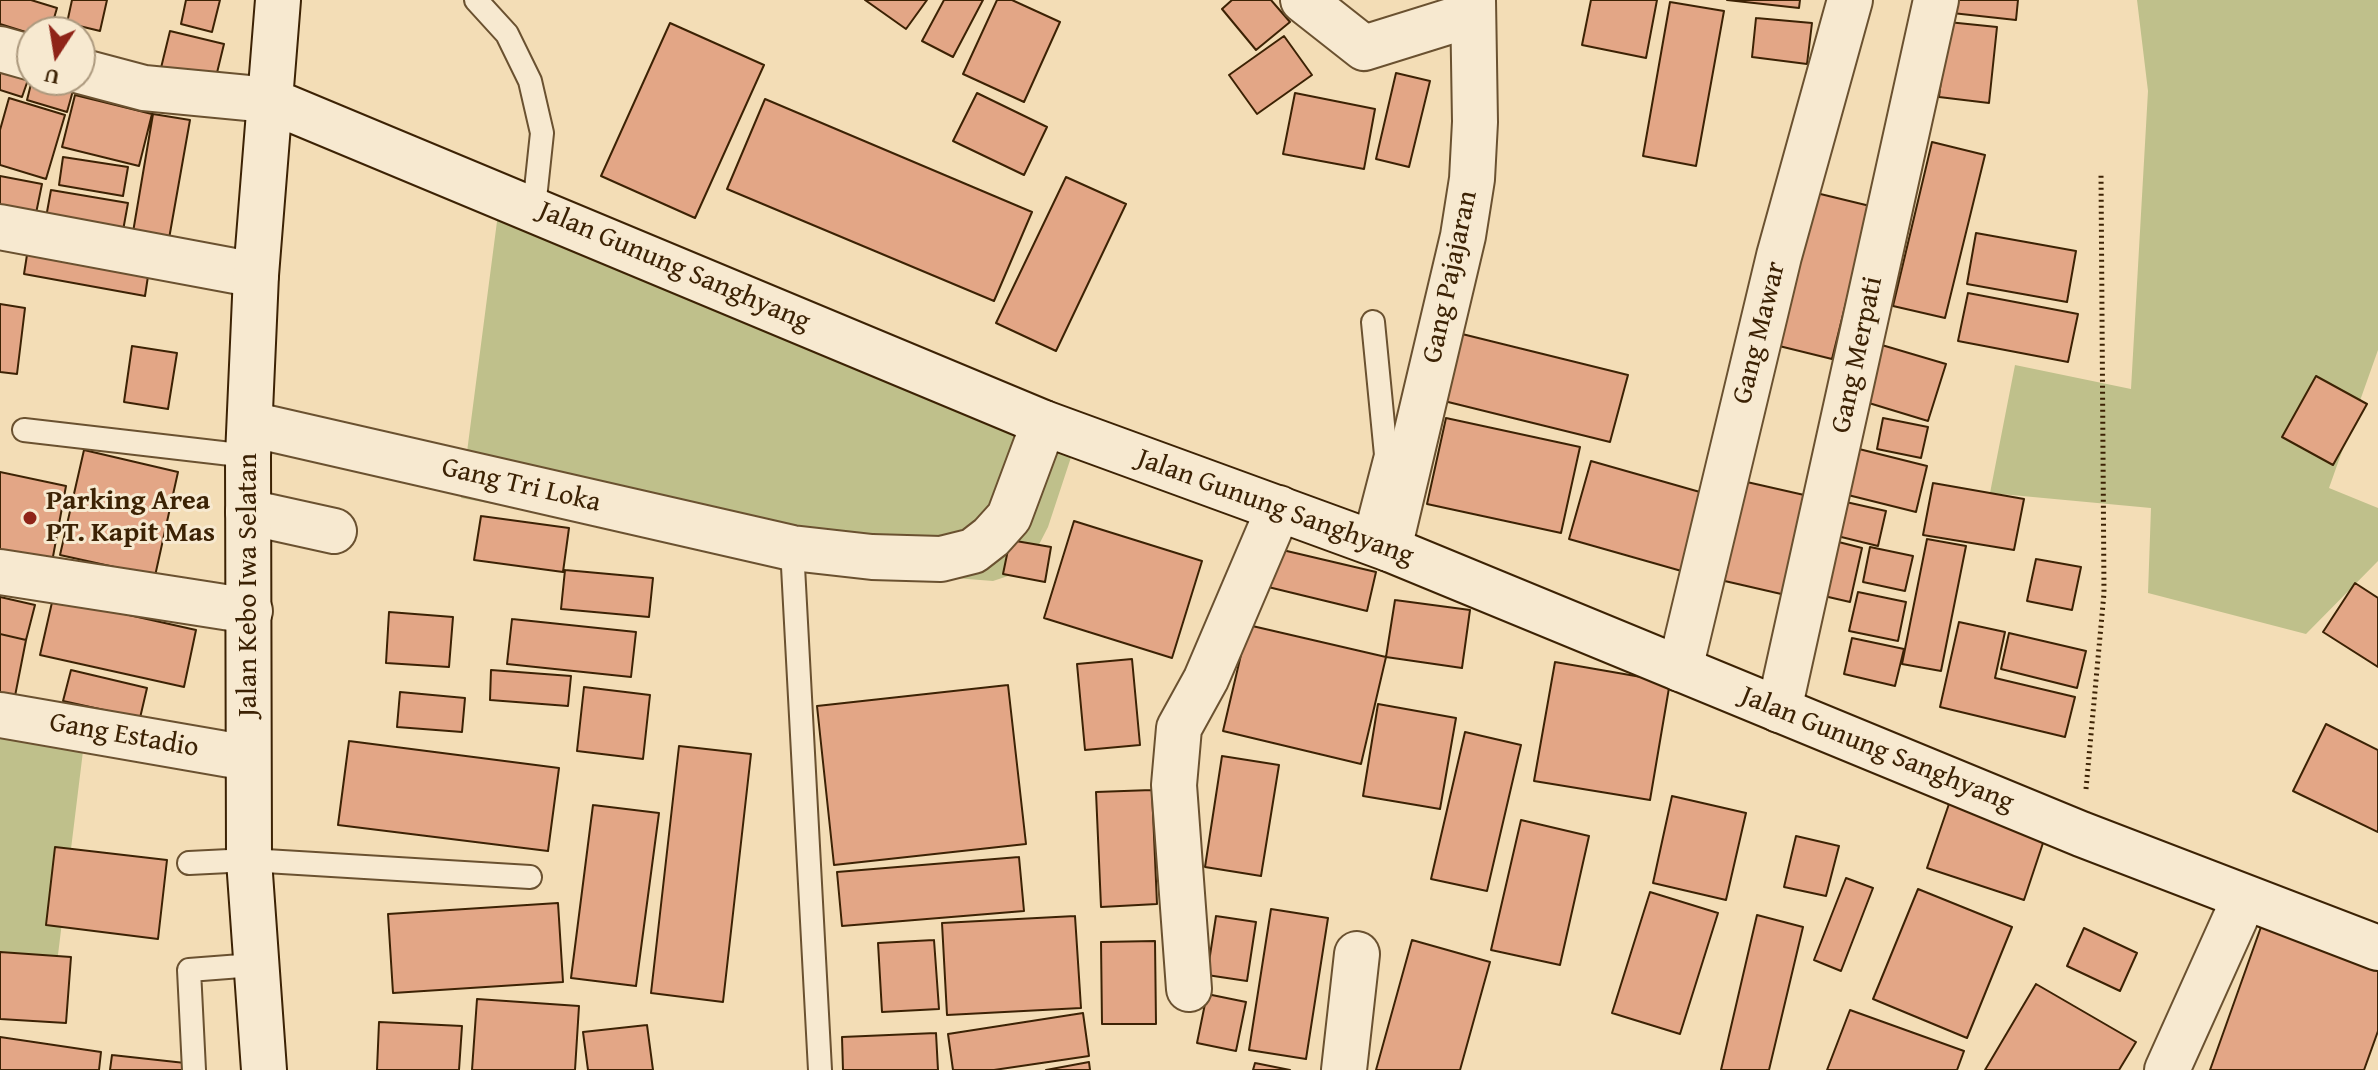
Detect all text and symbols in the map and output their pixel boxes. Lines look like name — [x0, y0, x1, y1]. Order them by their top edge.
north arrow — [16, 16, 96, 96]
text: U — [41, 60, 62, 95]
street label: Gang Pajajaran — [1416, 188, 1486, 366]
street label: Jalan Gunung Sanghyang — [533, 194, 815, 340]
street label: Gang Mawar — [1726, 258, 1794, 408]
street label: Gang Merpati — [1825, 274, 1891, 436]
street label: Jalan Gunung Sanghyang — [1132, 442, 1418, 574]
street label: Gang Tri Loka — [438, 451, 604, 521]
street label: Jalan Kebo Iwa Selatan — [232, 453, 266, 717]
place label: Parking Area PT. Kapit Mas — [46, 485, 215, 551]
marker: Parking Area PT. Kapit Mas — [21, 509, 39, 527]
street label: Jalan Gunung Sanghyang — [1735, 680, 2019, 820]
street label: Gang Estadio — [47, 706, 201, 766]

